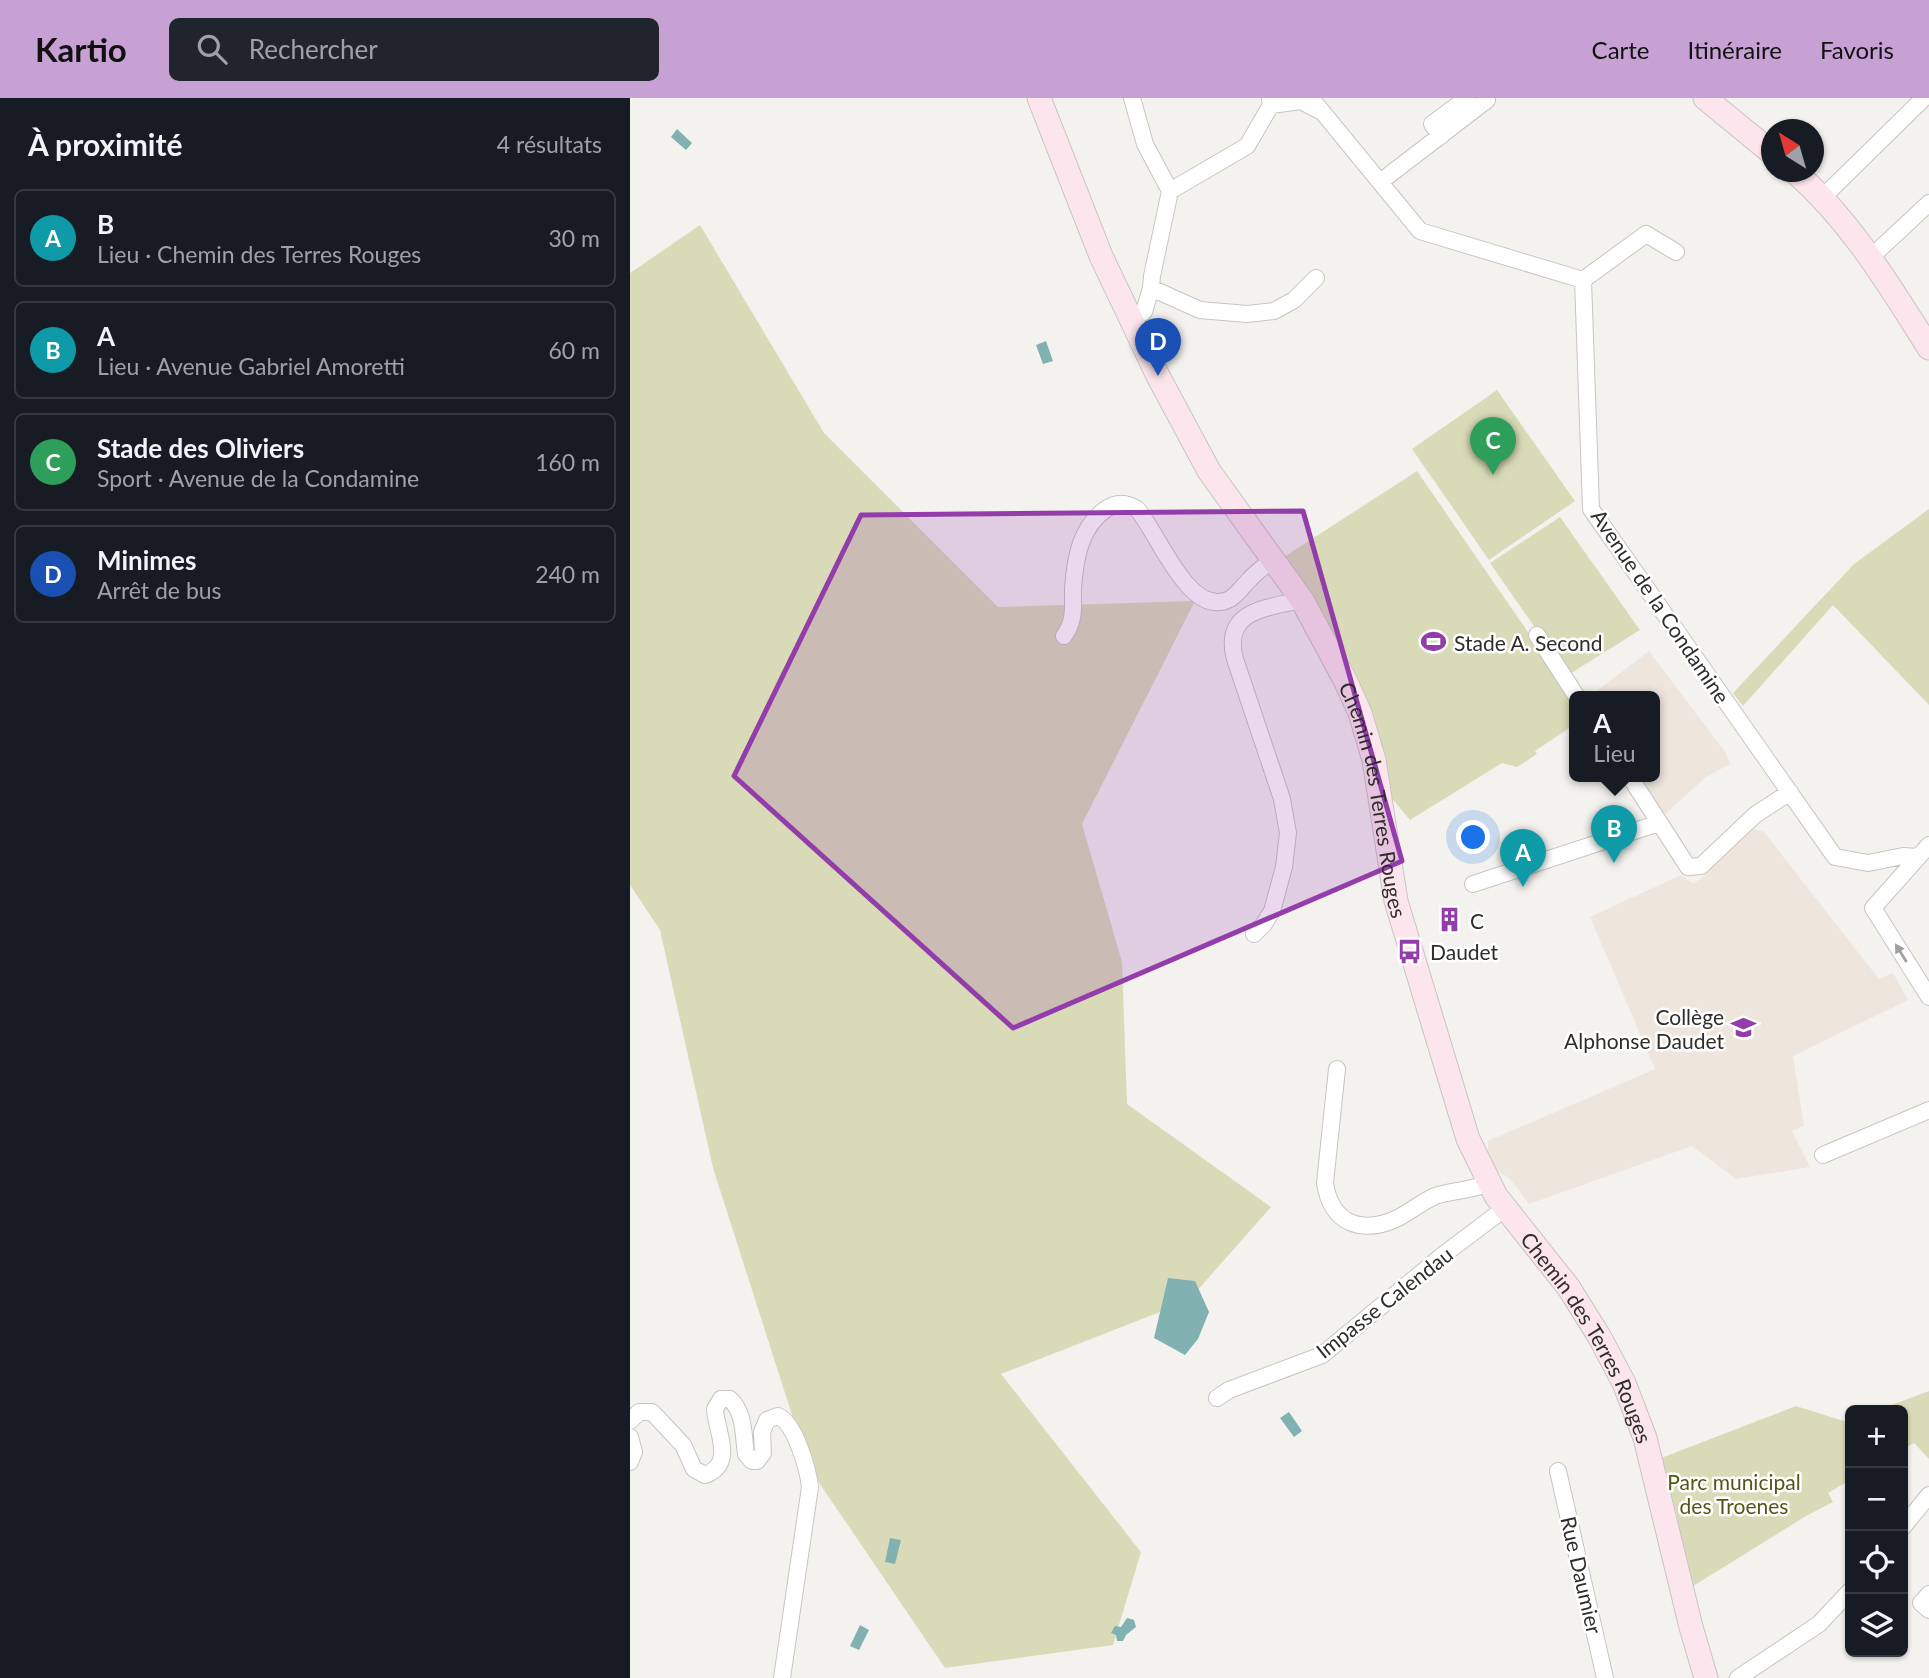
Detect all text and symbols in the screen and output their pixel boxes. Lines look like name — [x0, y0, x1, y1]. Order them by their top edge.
search box — [169, 18, 659, 81]
text: Kartio — [35, 29, 127, 69]
icon: search — [193, 30, 231, 68]
text: Rechercher — [249, 33, 378, 65]
text: Carte — [1592, 35, 1650, 64]
text: Itinéraire — [1688, 35, 1782, 64]
text: Favoris — [1820, 35, 1894, 64]
north arrow — [1761, 119, 1824, 182]
text: À proximité — [28, 126, 183, 162]
text: 4 résultats — [497, 130, 602, 158]
text: B — [97, 208, 114, 240]
text: A — [45, 224, 61, 252]
text: 30 m — [549, 224, 600, 252]
text: Lieu · Chemin des Terres Rouges — [97, 240, 421, 268]
pin: D — [1135, 318, 1181, 376]
text: A — [97, 320, 115, 352]
text: B — [45, 336, 61, 364]
text: 60 m — [549, 336, 600, 364]
text: Lieu · Avenue Gabriel Amoretti — [97, 352, 405, 380]
pin: C — [1470, 417, 1516, 475]
text: Stade des Oliviers — [97, 432, 304, 464]
text: C — [45, 448, 61, 476]
text: 160 m — [535, 448, 600, 476]
text: Sport · Avenue de la Condamine — [97, 464, 419, 492]
street label: Avenue de la Condamine — [1587, 504, 1735, 708]
text: Minimes — [97, 544, 196, 576]
text: D — [44, 560, 62, 588]
text: 240 m — [535, 560, 600, 588]
text: Arrêt de bus — [97, 576, 222, 604]
sports icon: Stade A. Second — [1420, 628, 1448, 656]
place label: Stade A. Second — [1454, 630, 1603, 655]
street label: Chemin des Terres Rouges — [1335, 678, 1413, 920]
popup — [1569, 691, 1660, 782]
text: A — [1593, 707, 1611, 739]
text: Lieu — [1593, 739, 1636, 767]
pin: B — [1591, 805, 1637, 863]
your location — [1456, 820, 1490, 854]
pin: A — [1500, 829, 1546, 887]
building icon: C — [1436, 906, 1464, 934]
place label: C — [1470, 908, 1484, 933]
bus stop icon: Daudet — [1396, 937, 1424, 965]
place label: Daudet — [1430, 939, 1499, 964]
one-way arrow — [1894, 944, 1907, 963]
place label: Collège Alphonse Daudet — [1564, 1004, 1724, 1053]
school or university icon: Collège Alphonse Daudet — [1730, 1014, 1758, 1042]
street label: Chemin des Terres Rouges — [1517, 1227, 1658, 1446]
street label: Impasse Calendau — [1311, 1241, 1457, 1363]
map controls — [1845, 1405, 1908, 1657]
button: + — [1845, 1405, 1908, 1468]
button: − — [1845, 1468, 1908, 1531]
park label: Parc municipal des Troenes — [1667, 1469, 1801, 1518]
street label: Rue Daumier — [1556, 1514, 1608, 1637]
button: locate — [1845, 1531, 1908, 1594]
button: layers — [1845, 1594, 1908, 1657]

